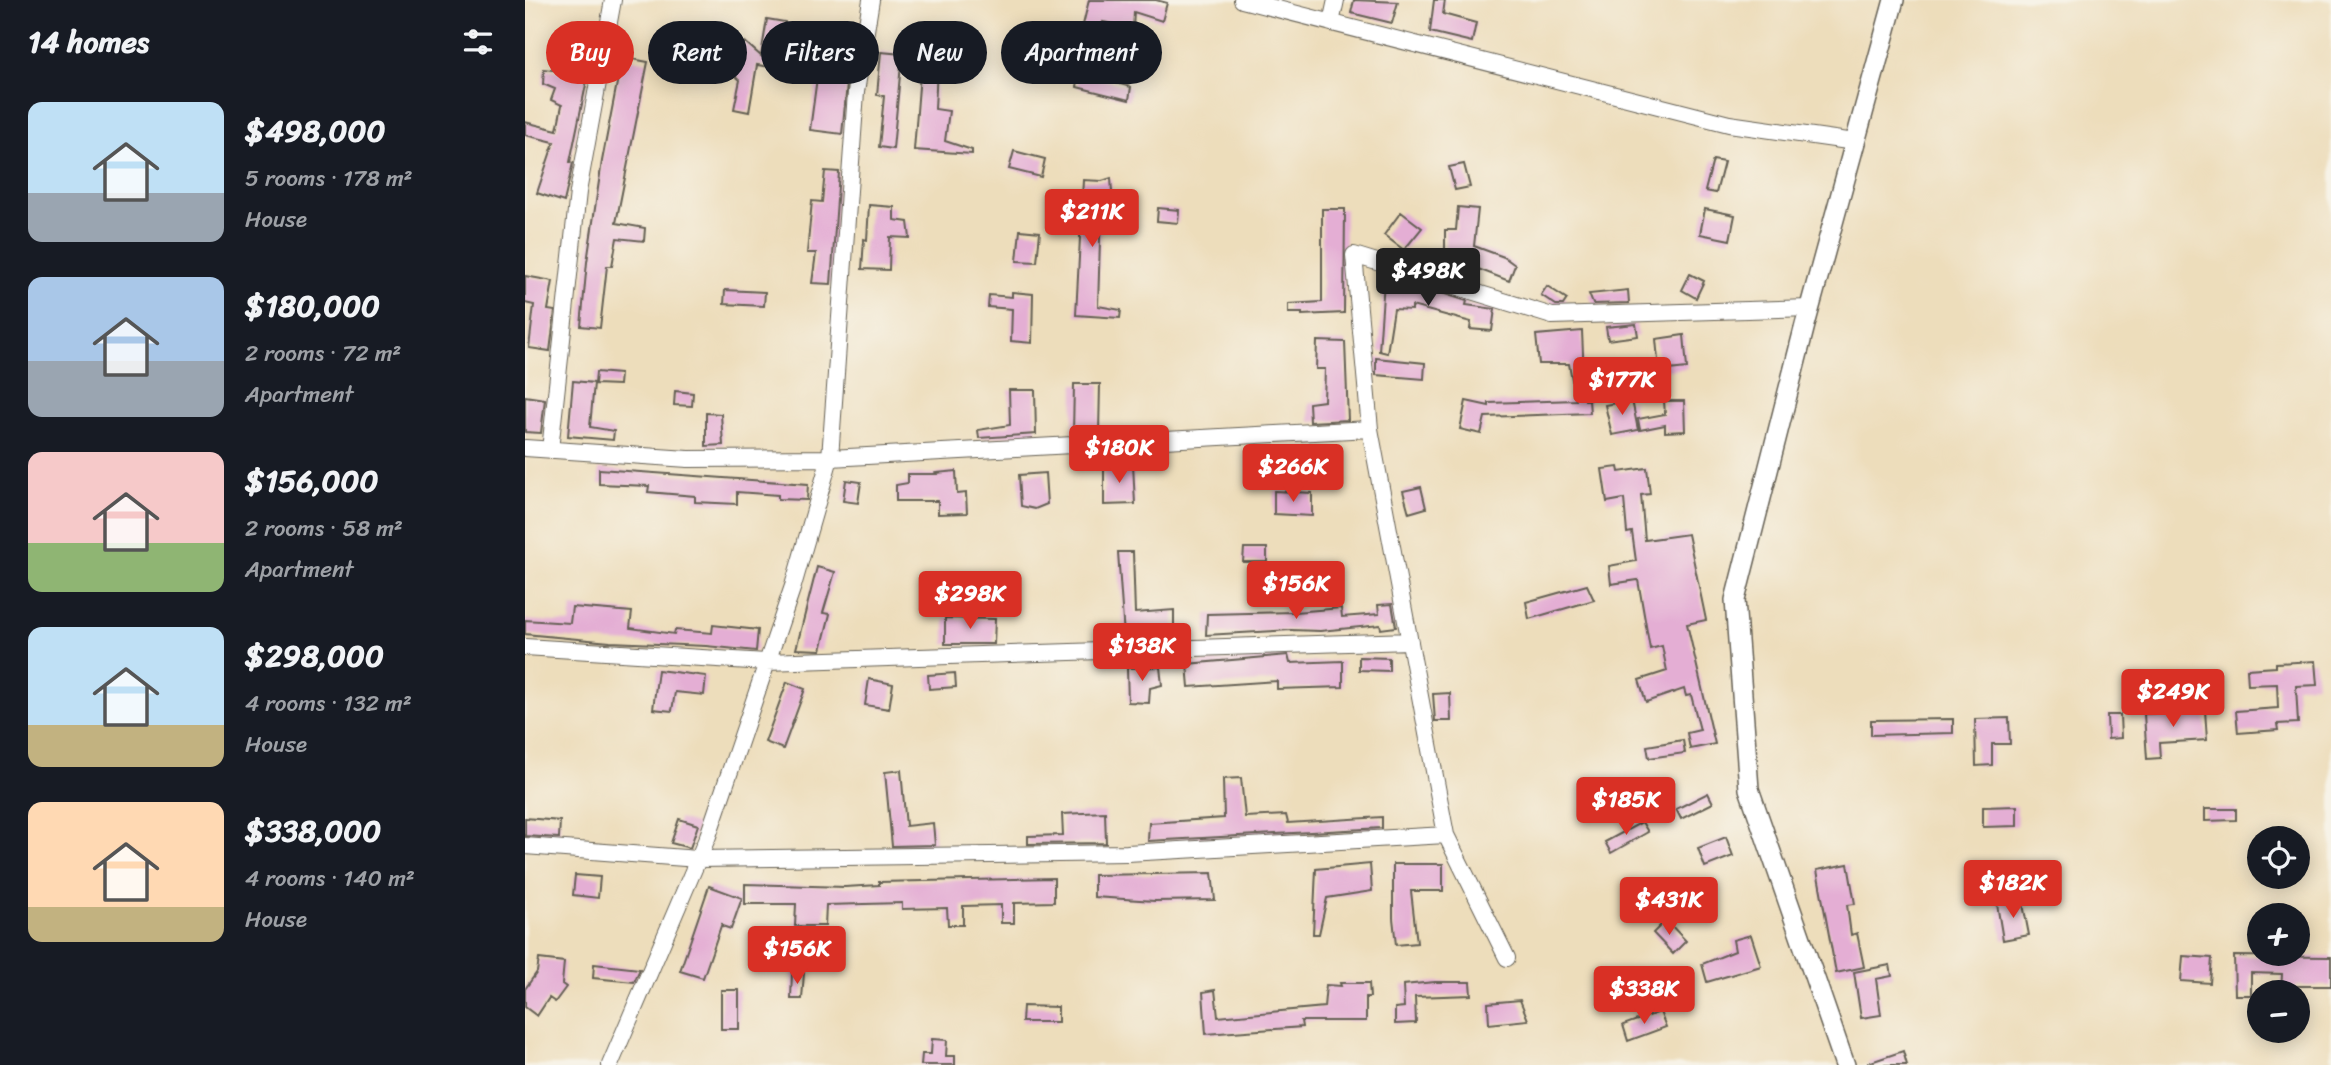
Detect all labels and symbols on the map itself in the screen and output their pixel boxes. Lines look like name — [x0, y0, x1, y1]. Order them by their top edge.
pin: $211K — [1043, 190, 1141, 249]
pin: $498K — [1379, 248, 1477, 308]
pin: $177K — [1573, 358, 1671, 417]
pin: $180K — [1070, 426, 1168, 485]
pin: $266K — [1244, 444, 1342, 504]
pin: $156K — [1247, 562, 1345, 621]
pin: $298K — [921, 572, 1019, 631]
pin: $138K — [1093, 624, 1191, 683]
pin: $249K — [2124, 670, 2222, 729]
pin: $185K — [1577, 778, 1675, 837]
pin: $182K — [1964, 860, 2062, 920]
pin: $431K — [1620, 878, 1718, 937]
pin: $156K — [748, 926, 846, 986]
pin: $338K — [1595, 967, 1693, 1026]

